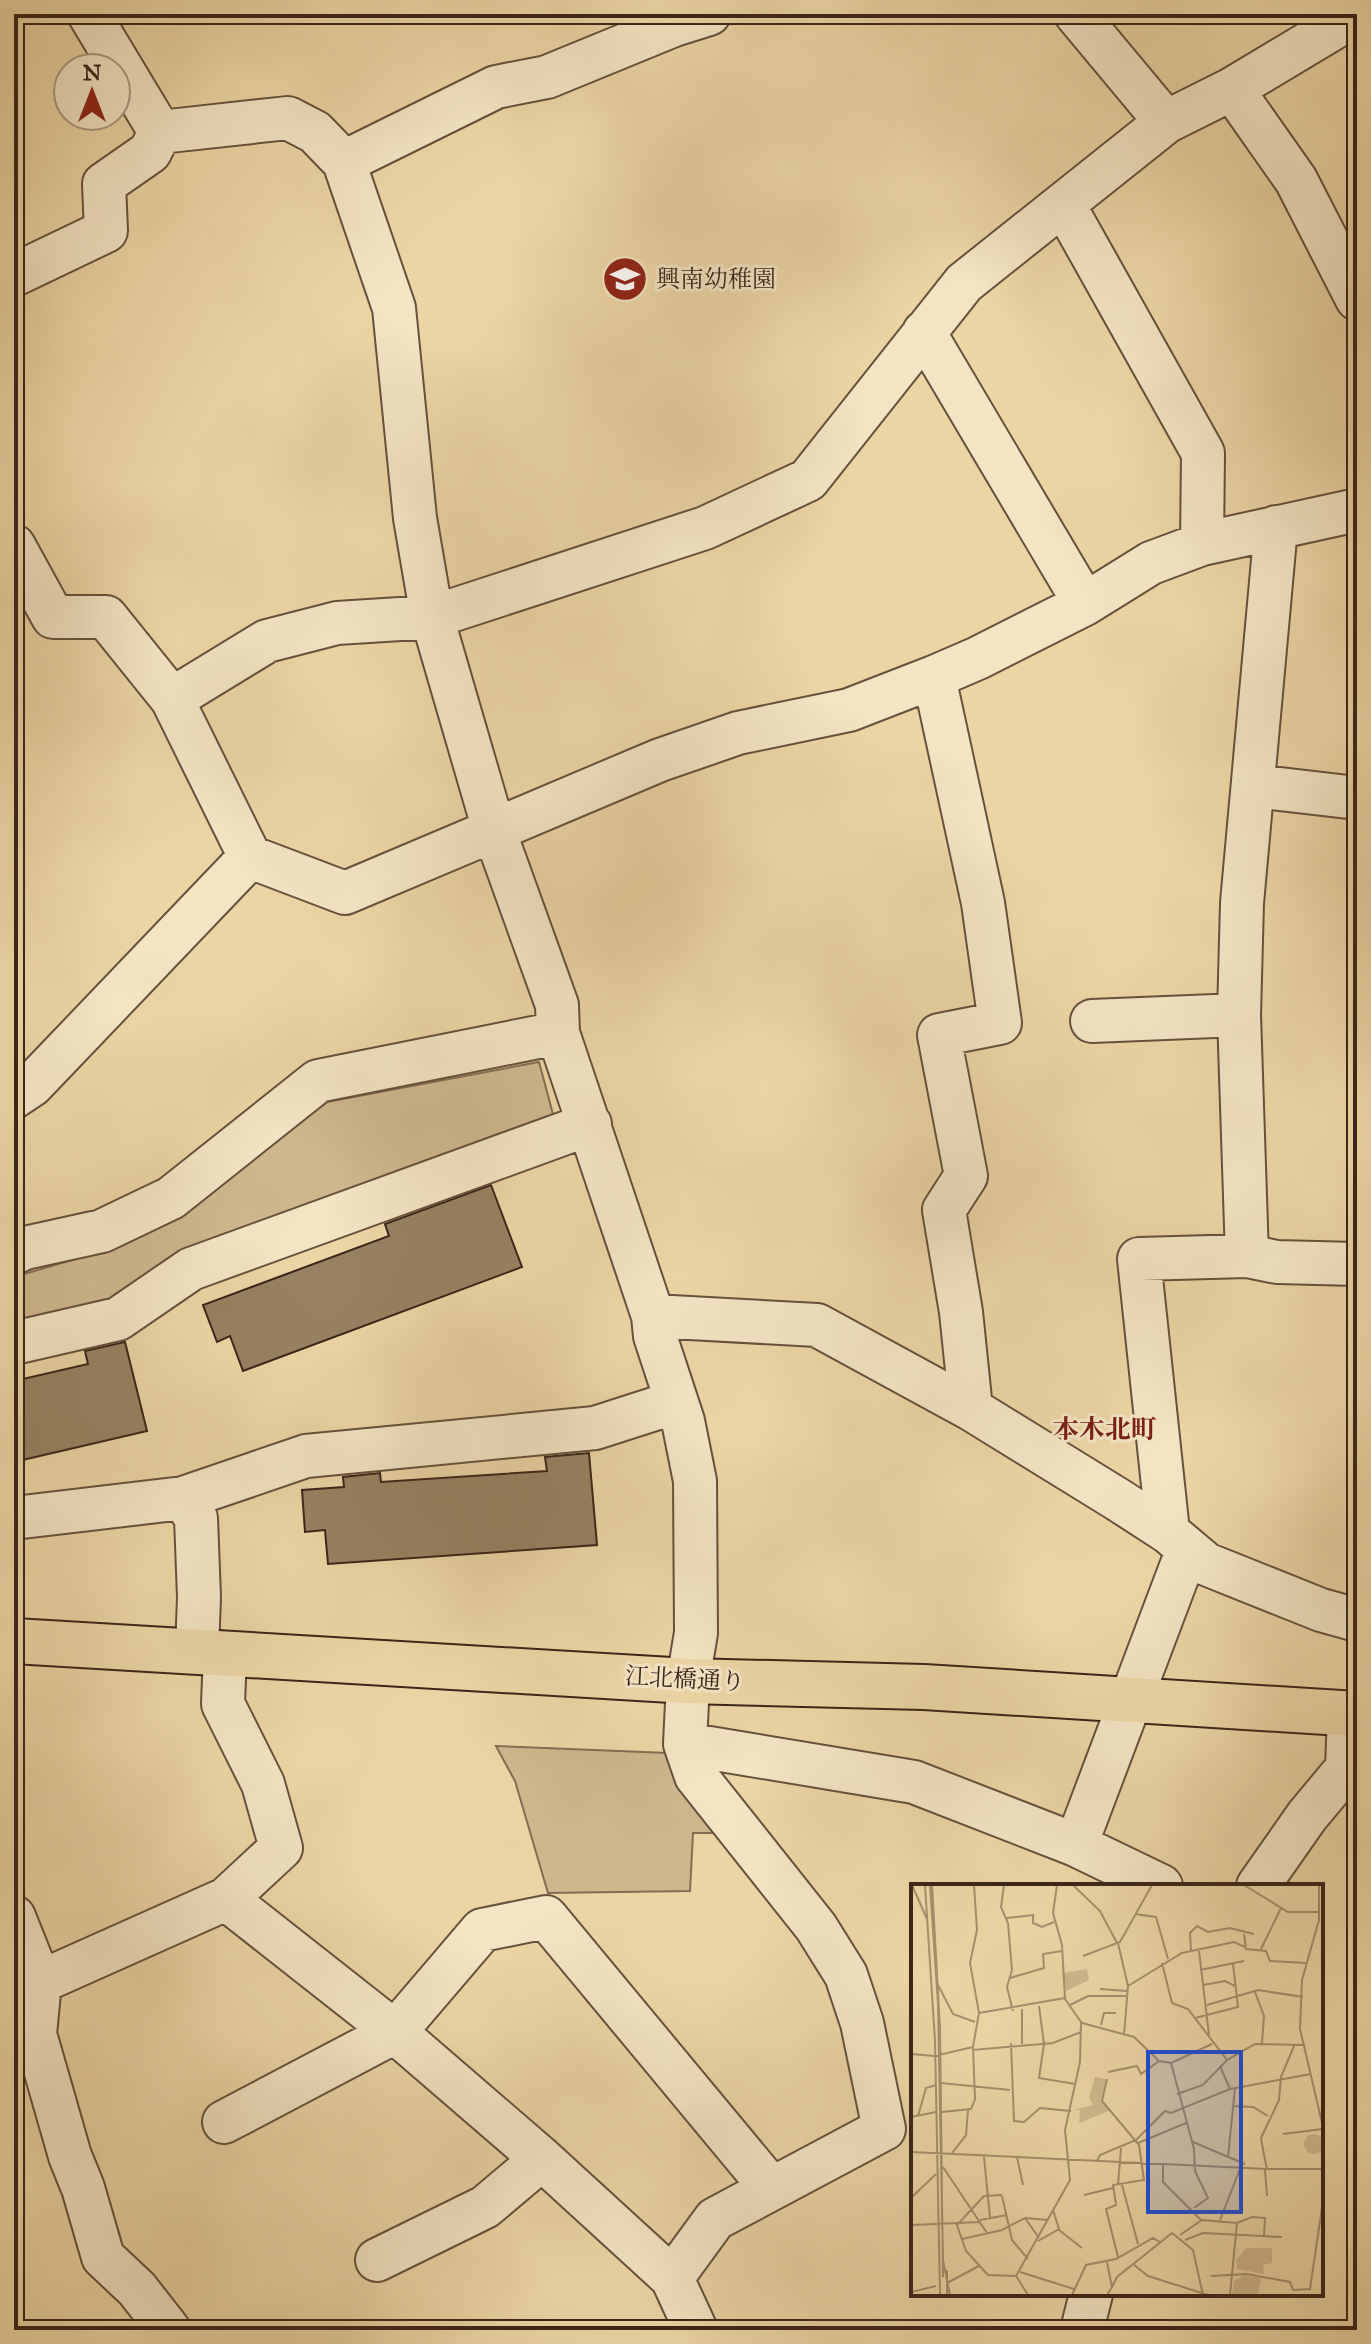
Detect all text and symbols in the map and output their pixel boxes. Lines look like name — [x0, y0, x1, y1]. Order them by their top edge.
north arrow — [52, 52, 132, 132]
text: N — [83, 59, 102, 86]
school or university icon: 興南幼稚園 — [601, 255, 649, 303]
place label: 興南幼稚園 — [656, 264, 776, 294]
district label: 本木北町 — [1053, 1413, 1157, 1445]
street label: 江北橋通り — [624, 1661, 746, 1697]
inset map — [911, 1884, 1323, 2296]

